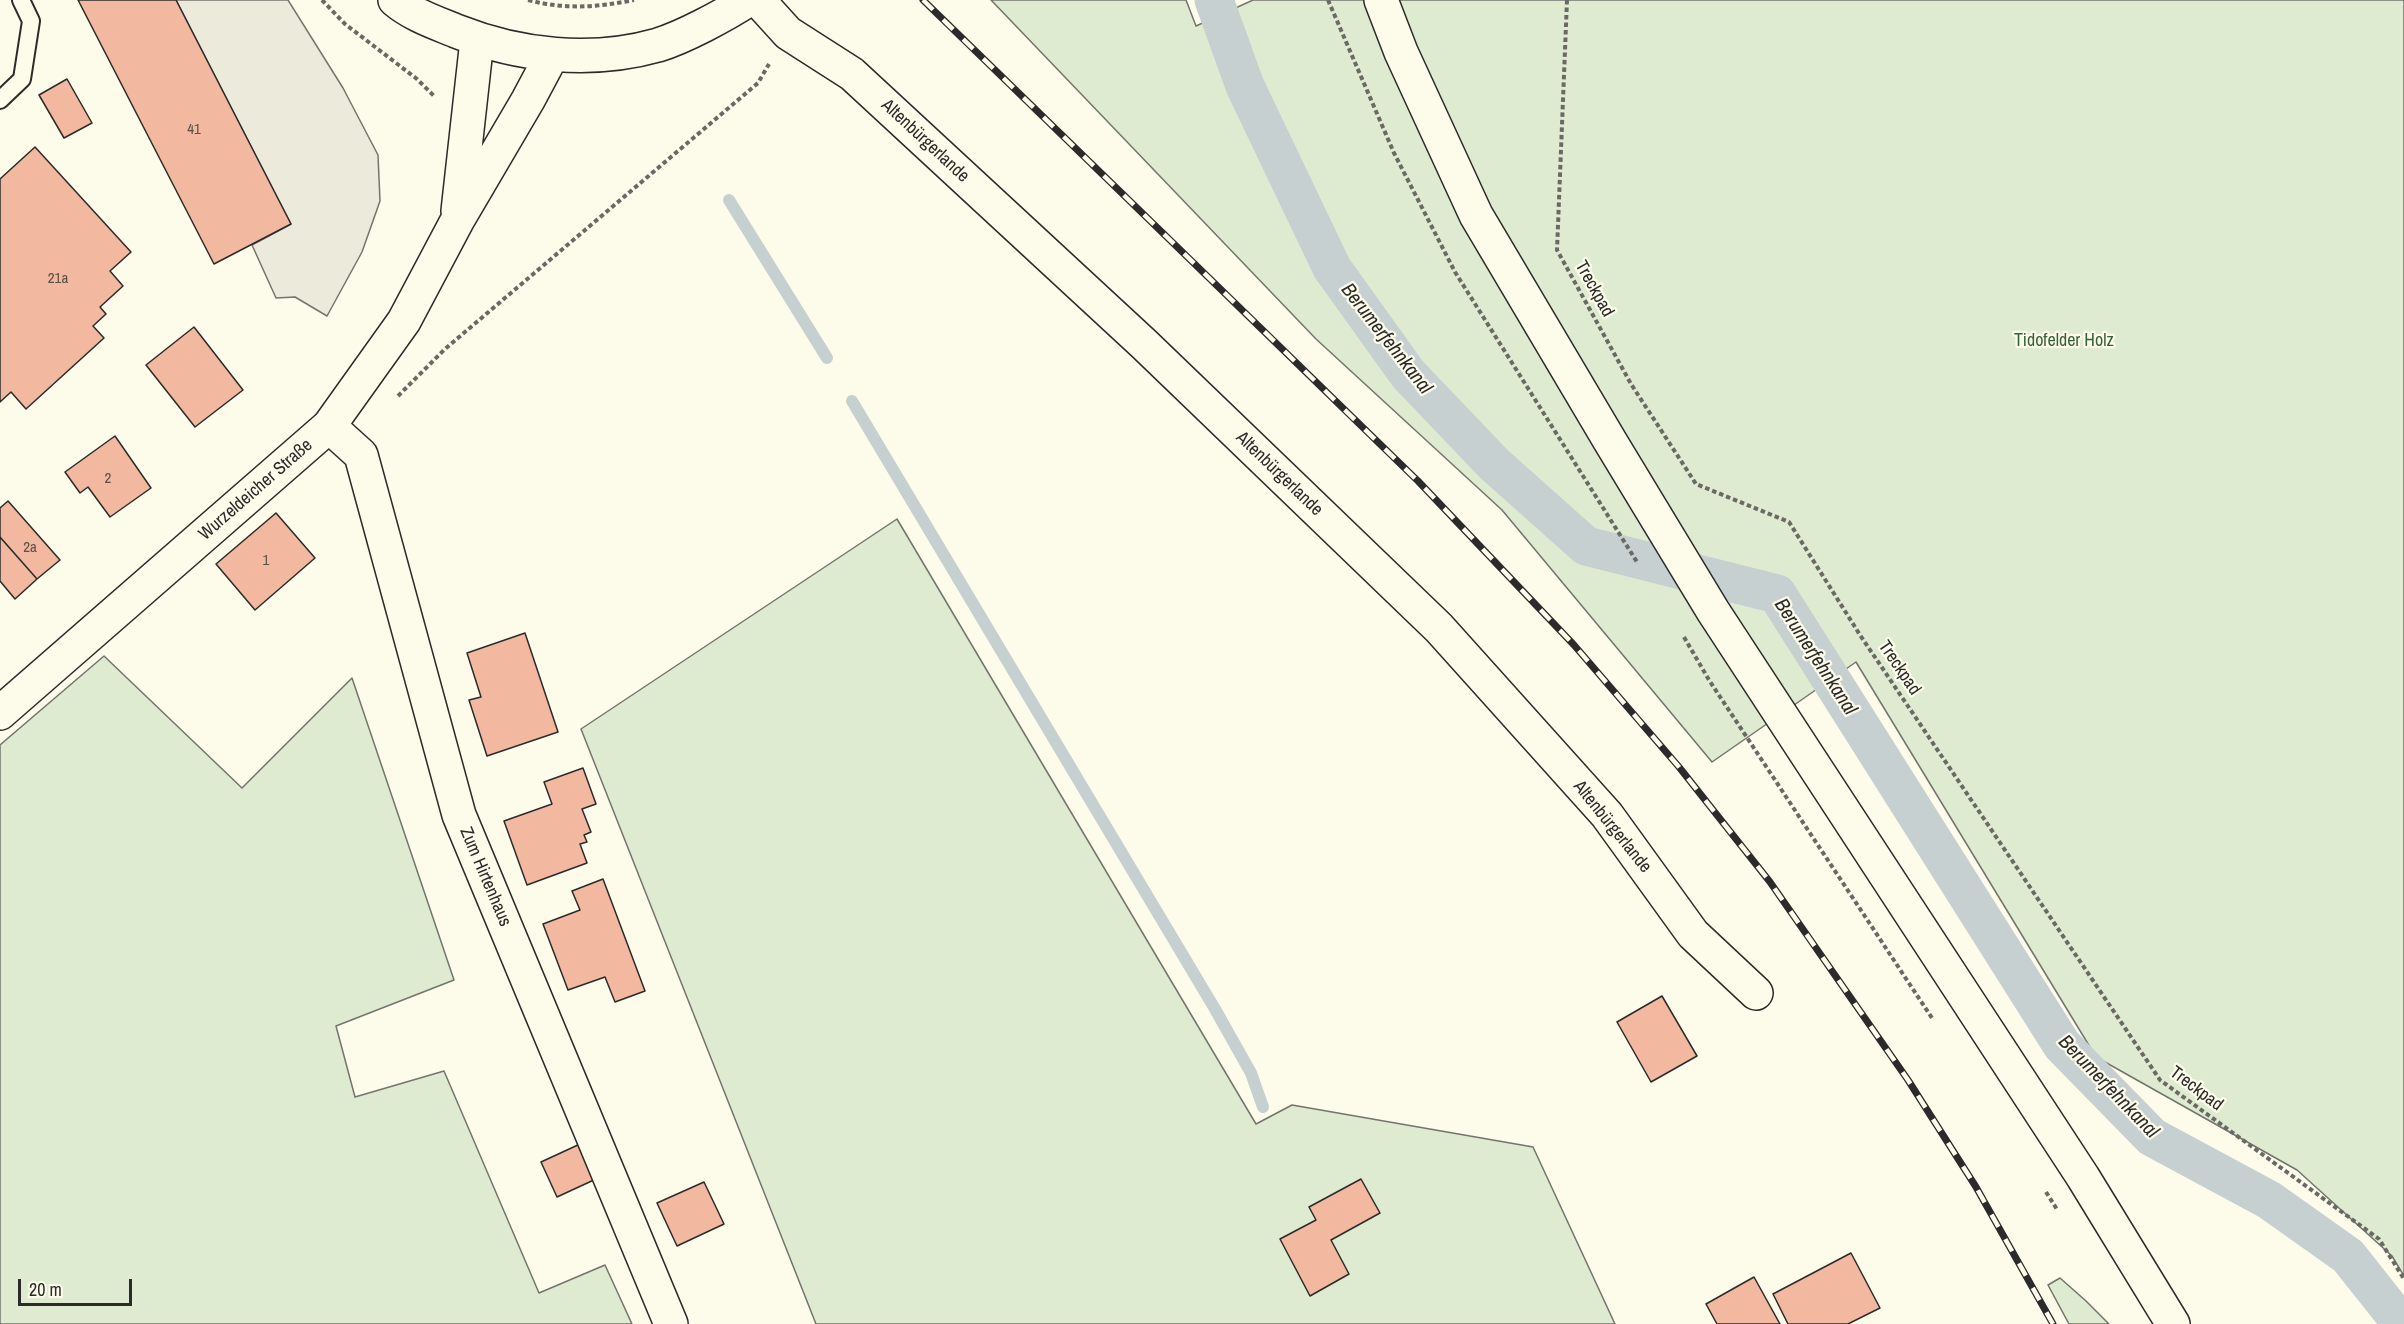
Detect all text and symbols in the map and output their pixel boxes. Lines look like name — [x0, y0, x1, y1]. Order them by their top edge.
street label: Altenbürgerlande — [877, 95, 973, 187]
house number: 41 — [187, 121, 201, 139]
street label: Treckpad — [1570, 257, 1618, 321]
house number: 21a — [48, 270, 68, 288]
water label: Berumerfehnkanal — [1335, 279, 1437, 399]
park label: Tidofelder Holz — [2014, 330, 2114, 352]
street label: Altenbürgerlande — [1231, 427, 1327, 521]
street label: Wurzeldeicher Straße — [195, 435, 317, 545]
house number: 2 — [105, 470, 111, 488]
house number: 2a — [23, 539, 37, 557]
house number: 1 — [263, 552, 269, 570]
water label: Berumerfehnkanal — [1768, 594, 1862, 720]
street label: Treckpad — [1873, 637, 1925, 699]
street label: Altenbürgerlande — [1568, 777, 1656, 877]
street label: Zum Hirtenhaus — [454, 824, 516, 930]
water label: Berumerfehnkanal — [2053, 1030, 2163, 1144]
street label: Treckpad — [2165, 1062, 2227, 1116]
scale bar — [21, 1267, 135, 1305]
text: 20 m — [29, 1277, 62, 1302]

